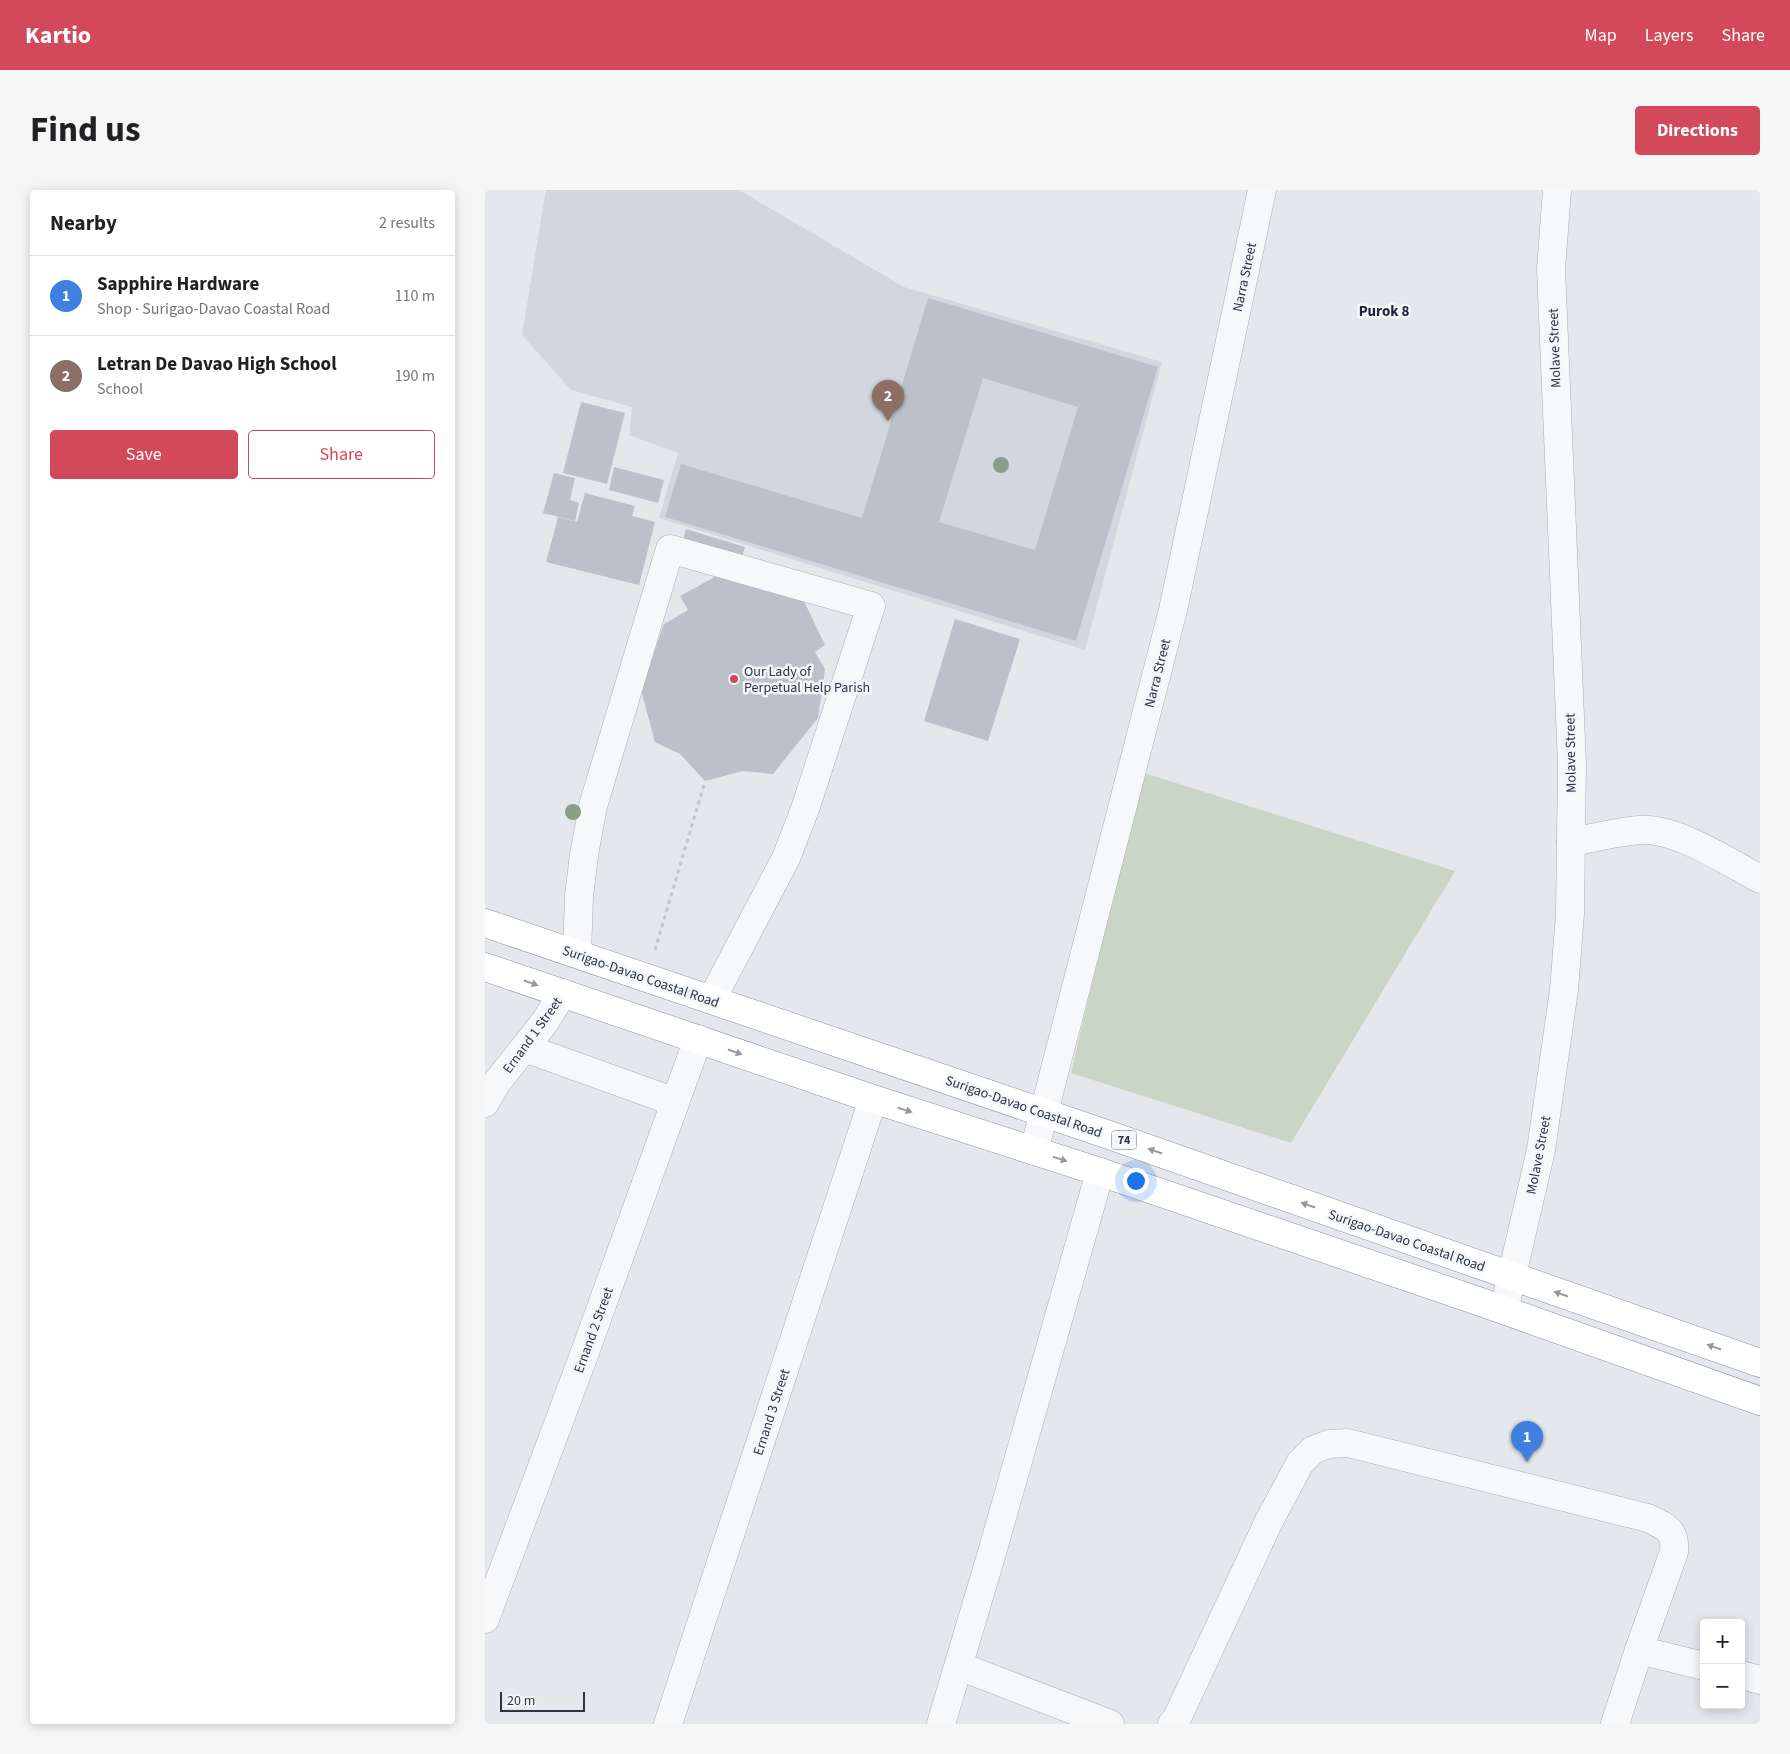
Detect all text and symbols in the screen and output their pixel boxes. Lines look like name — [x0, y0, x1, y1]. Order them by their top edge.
text: Kartio — [25, 18, 91, 53]
text: Map — [1585, 23, 1617, 48]
text: Layers — [1645, 23, 1694, 48]
text: Share — [1722, 23, 1765, 48]
text: Find us — [30, 105, 140, 155]
button: Directions — [1635, 106, 1760, 155]
text: Nearby — [50, 208, 117, 238]
text: 2 results — [379, 212, 435, 234]
street label: Narra Street — [1228, 240, 1262, 314]
text: Sapphire Hardware — [97, 271, 259, 298]
text: 1 — [62, 285, 70, 307]
text: 110 m — [395, 285, 435, 307]
text: Shop · Surigao-Davao Coastal Road — [97, 298, 330, 320]
district label: Purok 8 — [1359, 301, 1409, 322]
street label: Molave Street — [1544, 308, 1566, 388]
text: Letran De Davao High School — [97, 351, 337, 378]
text: 2 — [62, 365, 70, 387]
text: 190 m — [395, 365, 435, 387]
text: School — [97, 378, 143, 400]
pin: 2 — [872, 380, 904, 421]
button: Save — [50, 430, 238, 479]
button: Share — [248, 430, 435, 479]
street label: Narra Street — [1140, 636, 1176, 710]
place label: Our Lady of Perpetual Help Parish — [744, 662, 870, 698]
marker: Our Lady of Perpetual Help Parish — [728, 673, 740, 685]
street label: Molave Street — [1560, 713, 1582, 793]
street label: Surigao-Davao Coastal Road — [560, 941, 722, 1013]
one-way arrow — [524, 979, 539, 987]
street label: Ernand 1 Street — [498, 993, 568, 1078]
one-way arrow — [727, 1049, 742, 1056]
street label: Surigao-Davao Coastal Road — [943, 1071, 1105, 1143]
one-way arrow — [898, 1106, 913, 1114]
street label: Molave Street — [1522, 1114, 1556, 1196]
road number: 74 — [1111, 1130, 1137, 1150]
one-way arrow — [1147, 1147, 1162, 1155]
one-way arrow — [1053, 1156, 1068, 1164]
your location — [1123, 1168, 1149, 1194]
one-way arrow — [1300, 1201, 1315, 1209]
street label: Surigao-Davao Coastal Road — [1326, 1205, 1488, 1277]
street label: Ernand 2 Street — [569, 1284, 619, 1376]
one-way arrow — [1553, 1289, 1568, 1297]
one-way arrow — [1706, 1343, 1721, 1351]
street label: Ernand 3 Street — [749, 1366, 795, 1458]
pin: 1 — [1511, 1421, 1543, 1462]
map controls — [1700, 1619, 1745, 1709]
button: + — [1700, 1619, 1745, 1664]
button: − — [1700, 1664, 1745, 1709]
scale bar — [500, 1689, 585, 1712]
text: 20 m — [507, 1691, 535, 1711]

